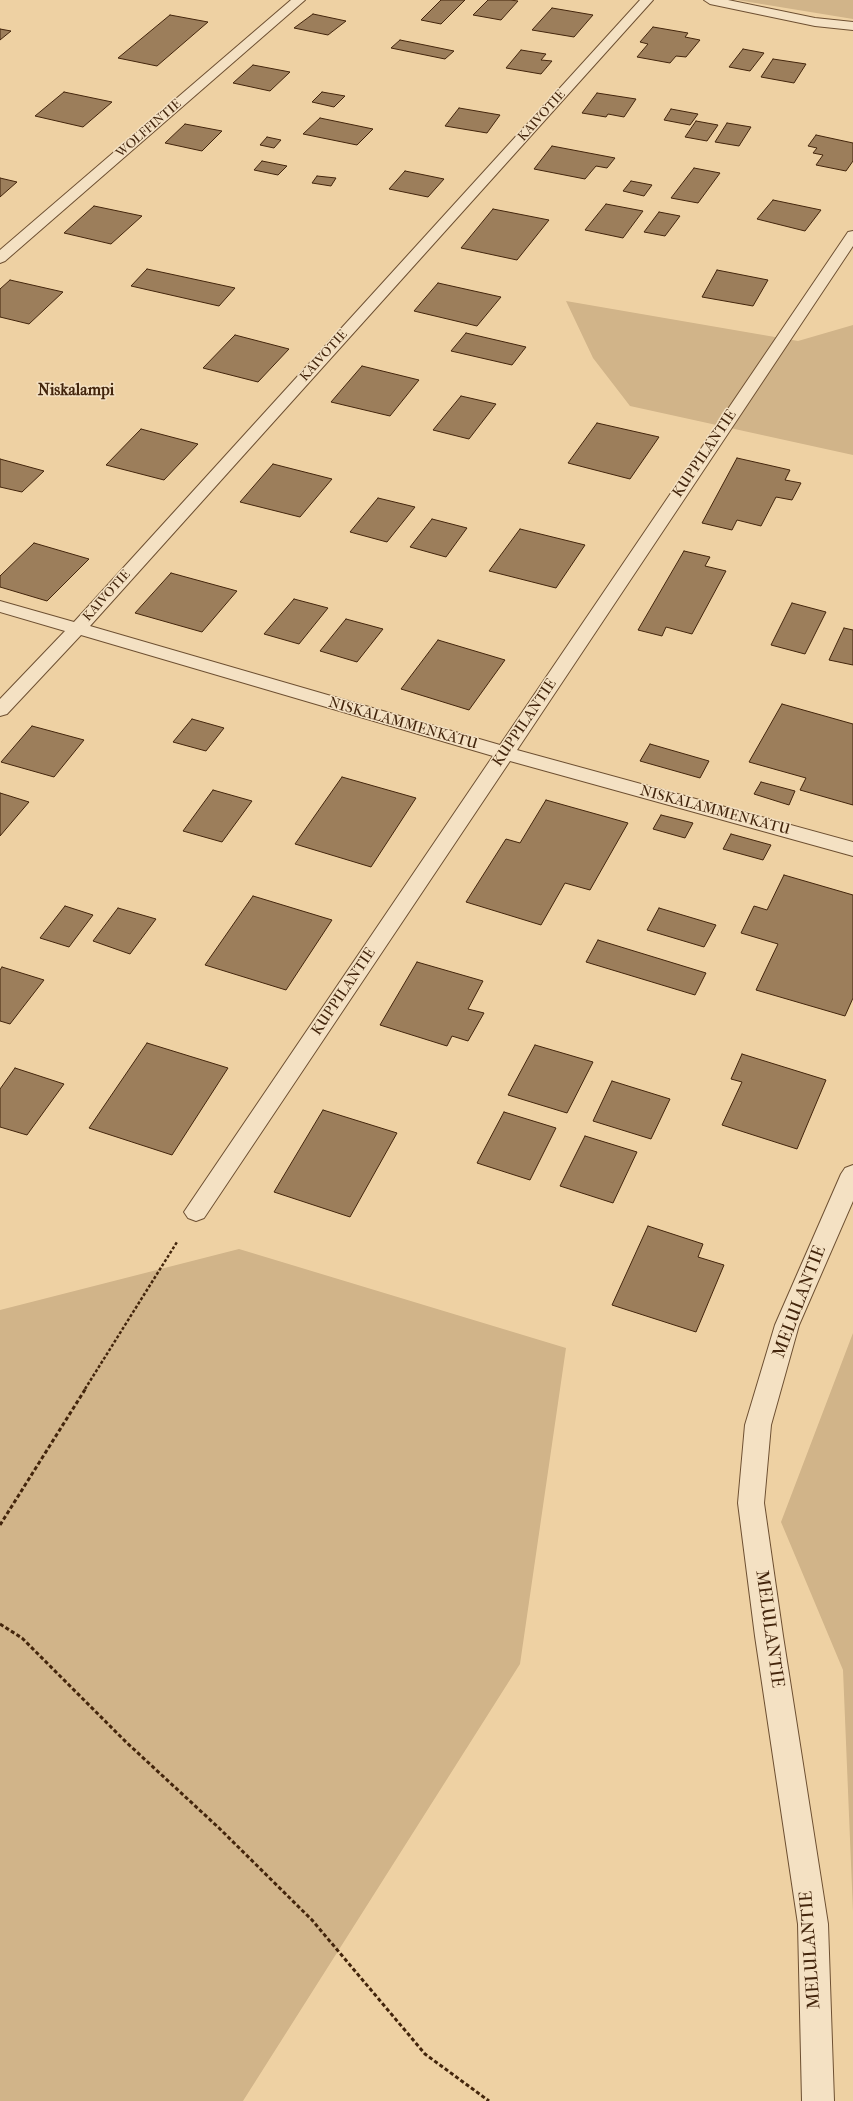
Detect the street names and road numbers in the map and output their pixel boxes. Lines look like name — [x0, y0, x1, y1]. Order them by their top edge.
street label: KAIVOTIE — [515, 87, 569, 145]
street label: WOLFFINTIE — [113, 97, 185, 161]
street label: KAIVOTIE — [297, 327, 351, 385]
street label: KUPPILANTIE — [669, 407, 741, 501]
street label: KAIVOTIE — [80, 567, 134, 625]
street label: KUPPILANTIE — [489, 676, 561, 770]
street label: NISKALAMMENKATU — [326, 694, 480, 754]
street label: NISKALAMMENKATU — [638, 782, 792, 840]
street label: KUPPILANTIE — [308, 945, 380, 1039]
street label: MELULANTIE — [769, 1243, 831, 1361]
street label: MELULANTIE — [750, 1569, 788, 1689]
street label: MELULANTIE — [796, 1890, 826, 2010]

